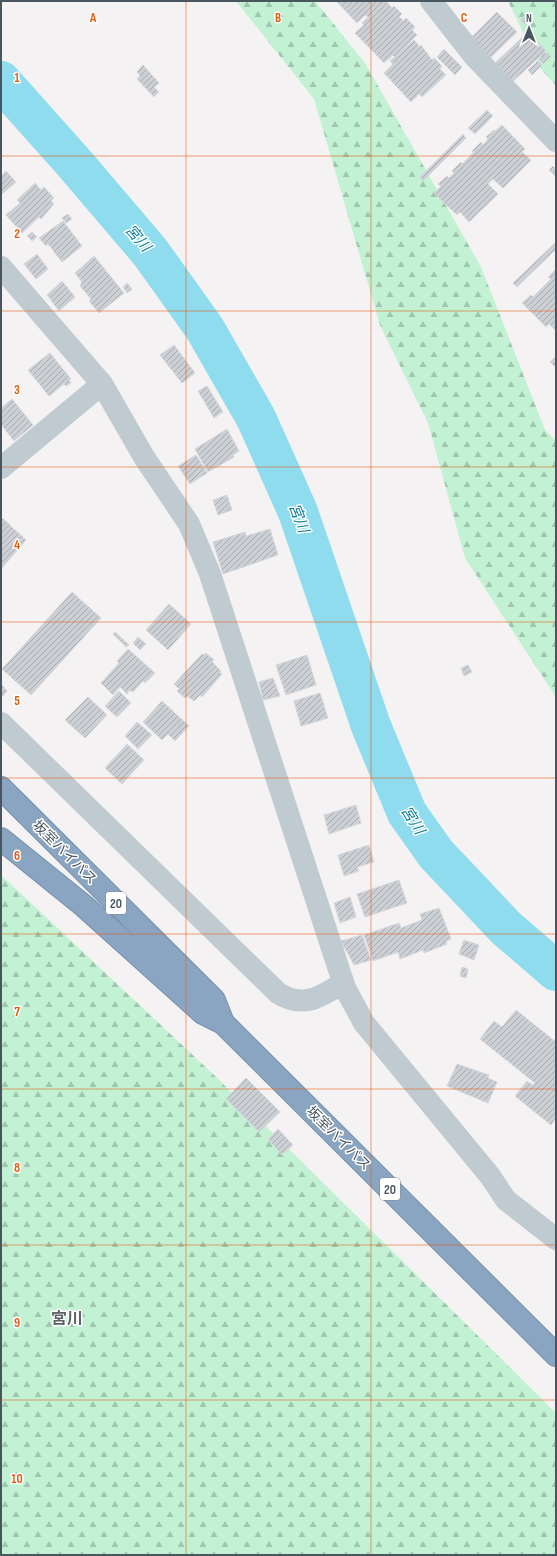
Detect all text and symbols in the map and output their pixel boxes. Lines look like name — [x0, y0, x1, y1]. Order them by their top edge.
north arrow — [509, 8, 549, 48]
text: A — [89, 10, 97, 26]
text: B — [275, 10, 281, 26]
text: C — [461, 10, 468, 26]
text: N — [526, 12, 532, 25]
text: 1 — [14, 70, 20, 86]
water label: 宮川 — [121, 221, 156, 257]
text: 2 — [14, 226, 20, 242]
text: 3 — [14, 382, 20, 398]
water label: 宮川 — [284, 501, 313, 537]
text: 4 — [14, 537, 20, 553]
text: 5 — [14, 693, 20, 709]
water label: 宮川 — [397, 803, 430, 840]
street label: 坂室バイパス — [29, 817, 100, 888]
text: 6 — [14, 848, 20, 864]
road number: 20 — [106, 892, 126, 914]
text: 7 — [14, 1004, 20, 1020]
street label: 坂室バイパス — [303, 1103, 374, 1174]
text: 8 — [14, 1160, 20, 1176]
road number: 20 — [380, 1178, 400, 1200]
district label: 宮川 — [51, 1310, 83, 1329]
text: 9 — [14, 1315, 20, 1331]
text: 10 — [11, 1471, 23, 1487]

